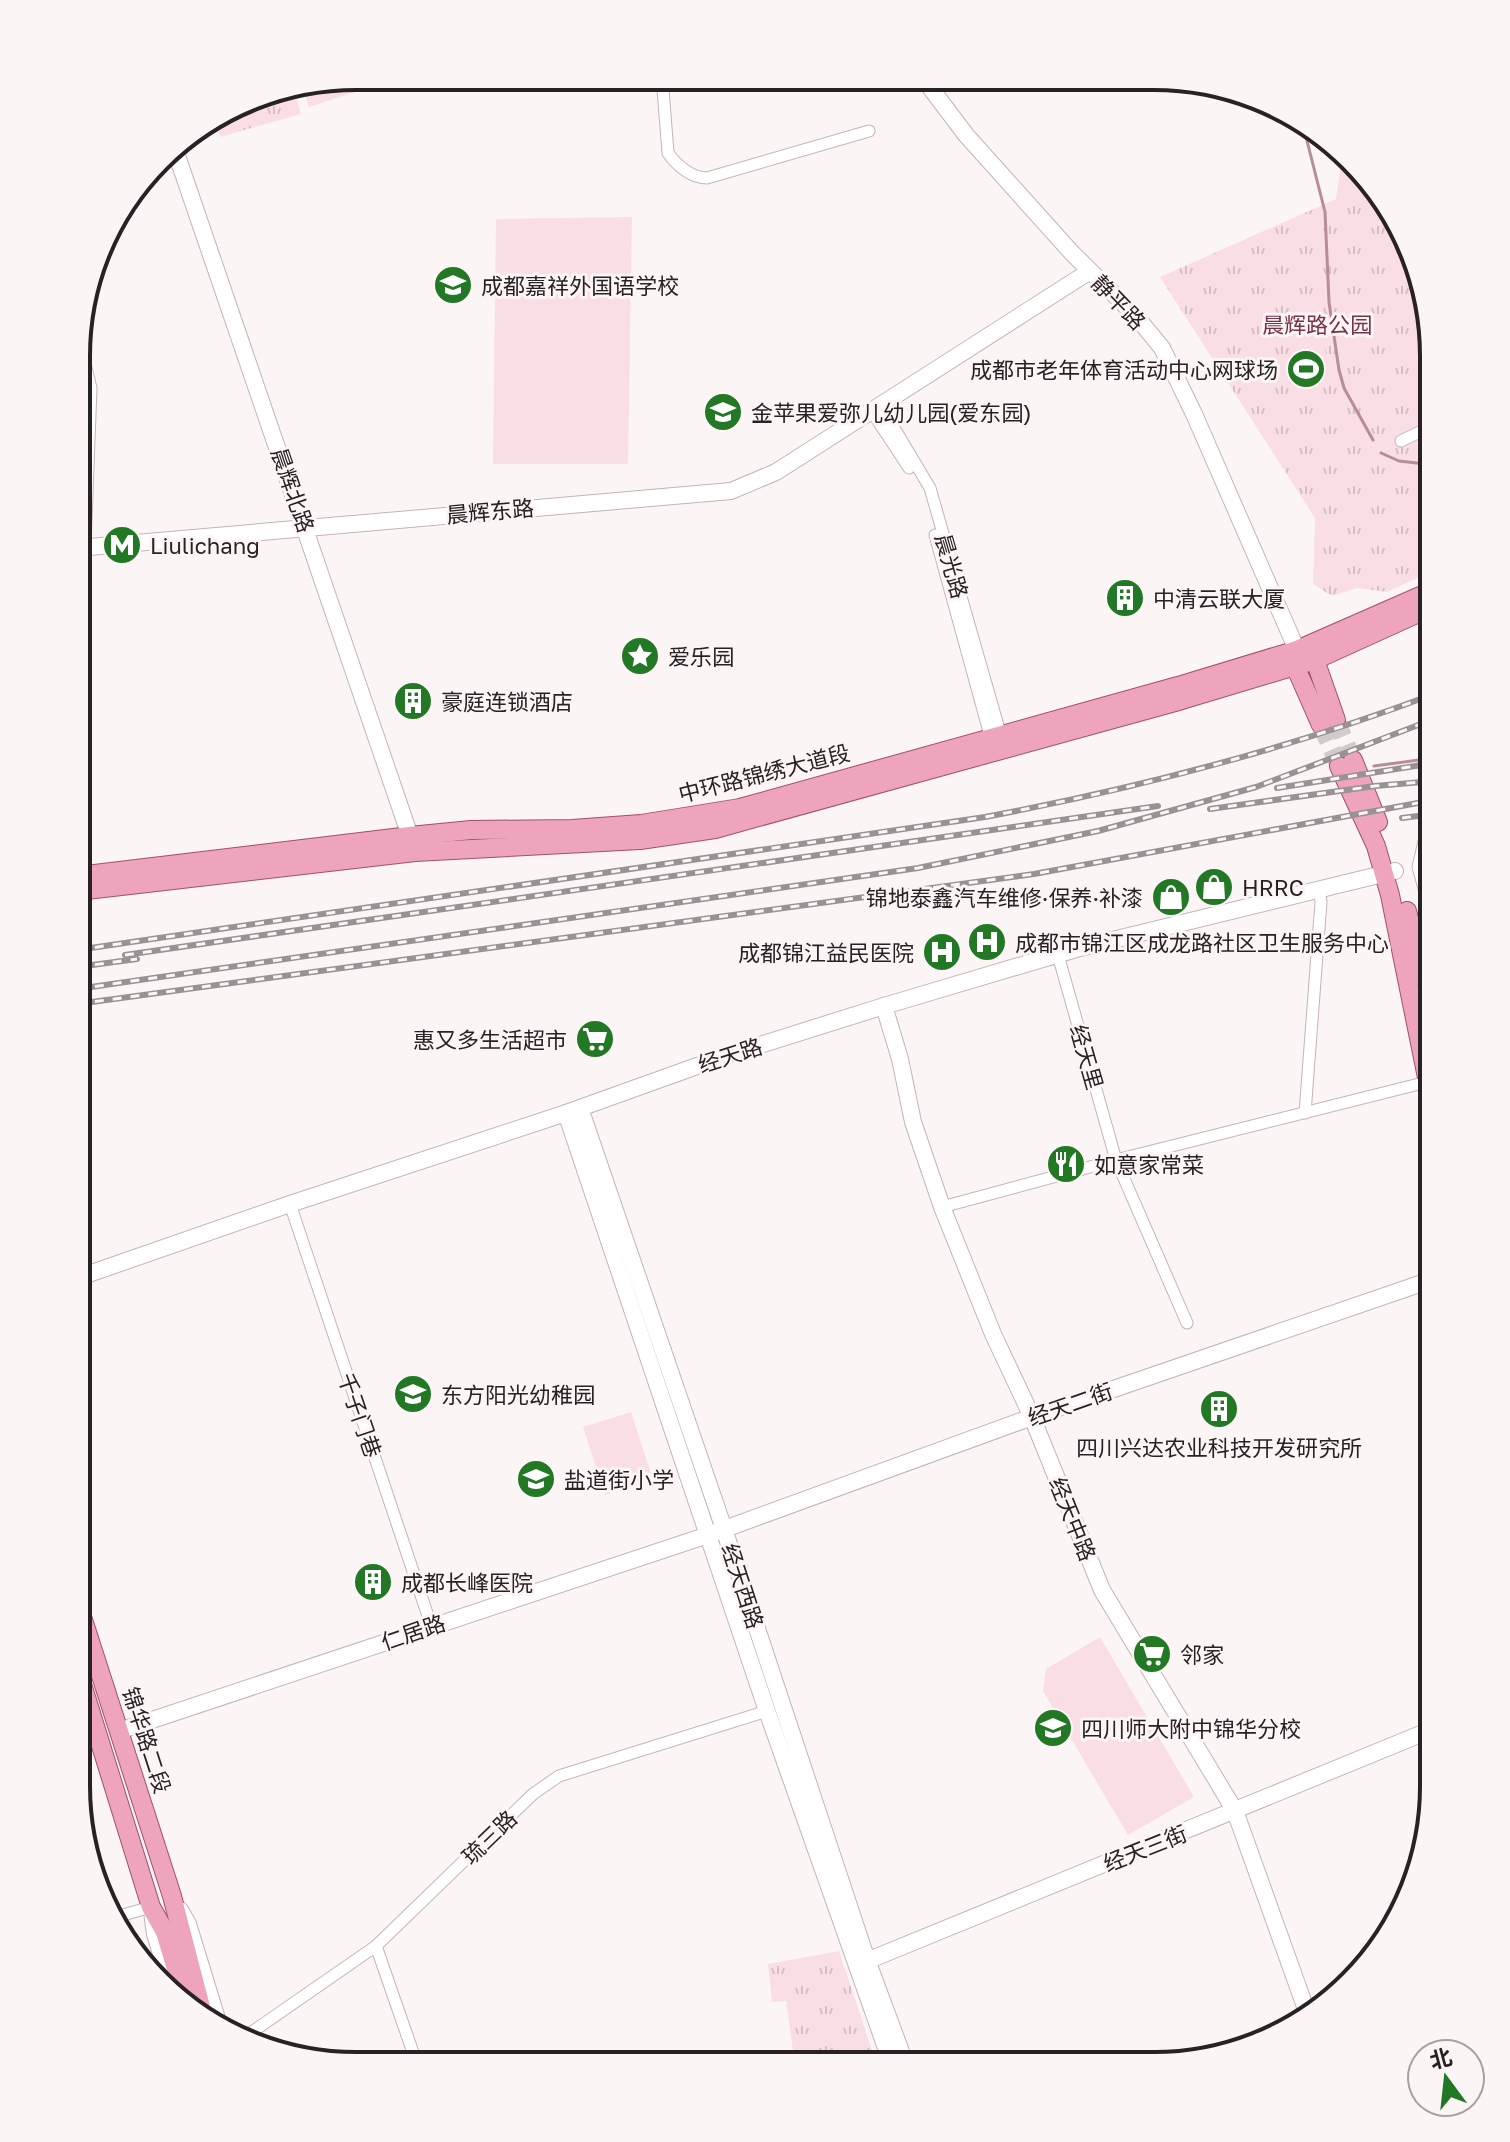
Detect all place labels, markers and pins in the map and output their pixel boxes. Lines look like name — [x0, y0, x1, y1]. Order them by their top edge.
school or university icon: 成都嘉祥外国语学校 — [432, 264, 474, 306]
place label: 成都嘉祥外国语学校 — [481, 272, 679, 299]
sports icon: 成都市老年体育活动中心网球场 — [1285, 348, 1327, 390]
place label: 成都市老年体育活动中心网球场 — [970, 356, 1278, 383]
school or university icon: 金苹果爱弥儿幼儿园(爱东园) — [702, 391, 744, 433]
place label: 金苹果爱弥儿幼儿园(爱东园) — [751, 399, 1032, 426]
metro station icon: Liulichang — [101, 524, 143, 566]
place label: Liulichang — [150, 532, 260, 559]
building icon: 中清云联大厦 — [1104, 577, 1146, 619]
place label: 中清云联大厦 — [1153, 585, 1285, 612]
place icon: 爱乐园 — [619, 635, 661, 677]
place label: 爱乐园 — [668, 643, 734, 670]
building icon: 豪庭连锁酒店 — [392, 680, 434, 722]
place label: 豪庭连锁酒店 — [441, 688, 573, 715]
shop icon: HRRC — [1193, 866, 1235, 908]
place label: HRRC — [1242, 874, 1304, 901]
shop icon: 锦地泰鑫汽车维修·保养·补漆 — [1150, 876, 1192, 918]
place label: 锦地泰鑫汽车维修·保养·补漆 — [866, 884, 1143, 911]
hospital icon: 成都市锦江区成龙路社区卫生服务中心 — [966, 921, 1008, 963]
place label: 成都市锦江区成龙路社区卫生服务中心 — [1015, 929, 1389, 956]
hospital icon: 成都锦江益民医院 — [921, 931, 963, 973]
place label: 成都锦江益民医院 — [738, 939, 914, 966]
supermarket icon: 惠又多生活超市 — [574, 1018, 616, 1060]
place label: 惠又多生活超市 — [413, 1026, 567, 1053]
restaurant icon: 如意家常菜 — [1045, 1143, 1087, 1185]
place label: 如意家常菜 — [1094, 1151, 1204, 1178]
school or university icon: 东方阳光幼稚园 — [392, 1373, 434, 1415]
place label: 东方阳光幼稚园 — [441, 1381, 595, 1408]
building icon: 四川兴达农业科技开发研究所 — [1198, 1388, 1240, 1430]
place label: 四川兴达农业科技开发研究所 — [1076, 1434, 1362, 1461]
school or university icon: 盐道街小学 — [515, 1458, 557, 1500]
place label: 盐道街小学 — [564, 1466, 674, 1493]
building icon: 成都长峰医院 — [352, 1561, 394, 1603]
place label: 成都长峰医院 — [401, 1569, 533, 1596]
supermarket icon: 邻家 — [1131, 1633, 1173, 1675]
place label: 邻家 — [1180, 1641, 1224, 1668]
school or university icon: 四川师大附中锦华分校 — [1032, 1707, 1074, 1749]
place label: 四川师大附中锦华分校 — [1081, 1715, 1301, 1742]

